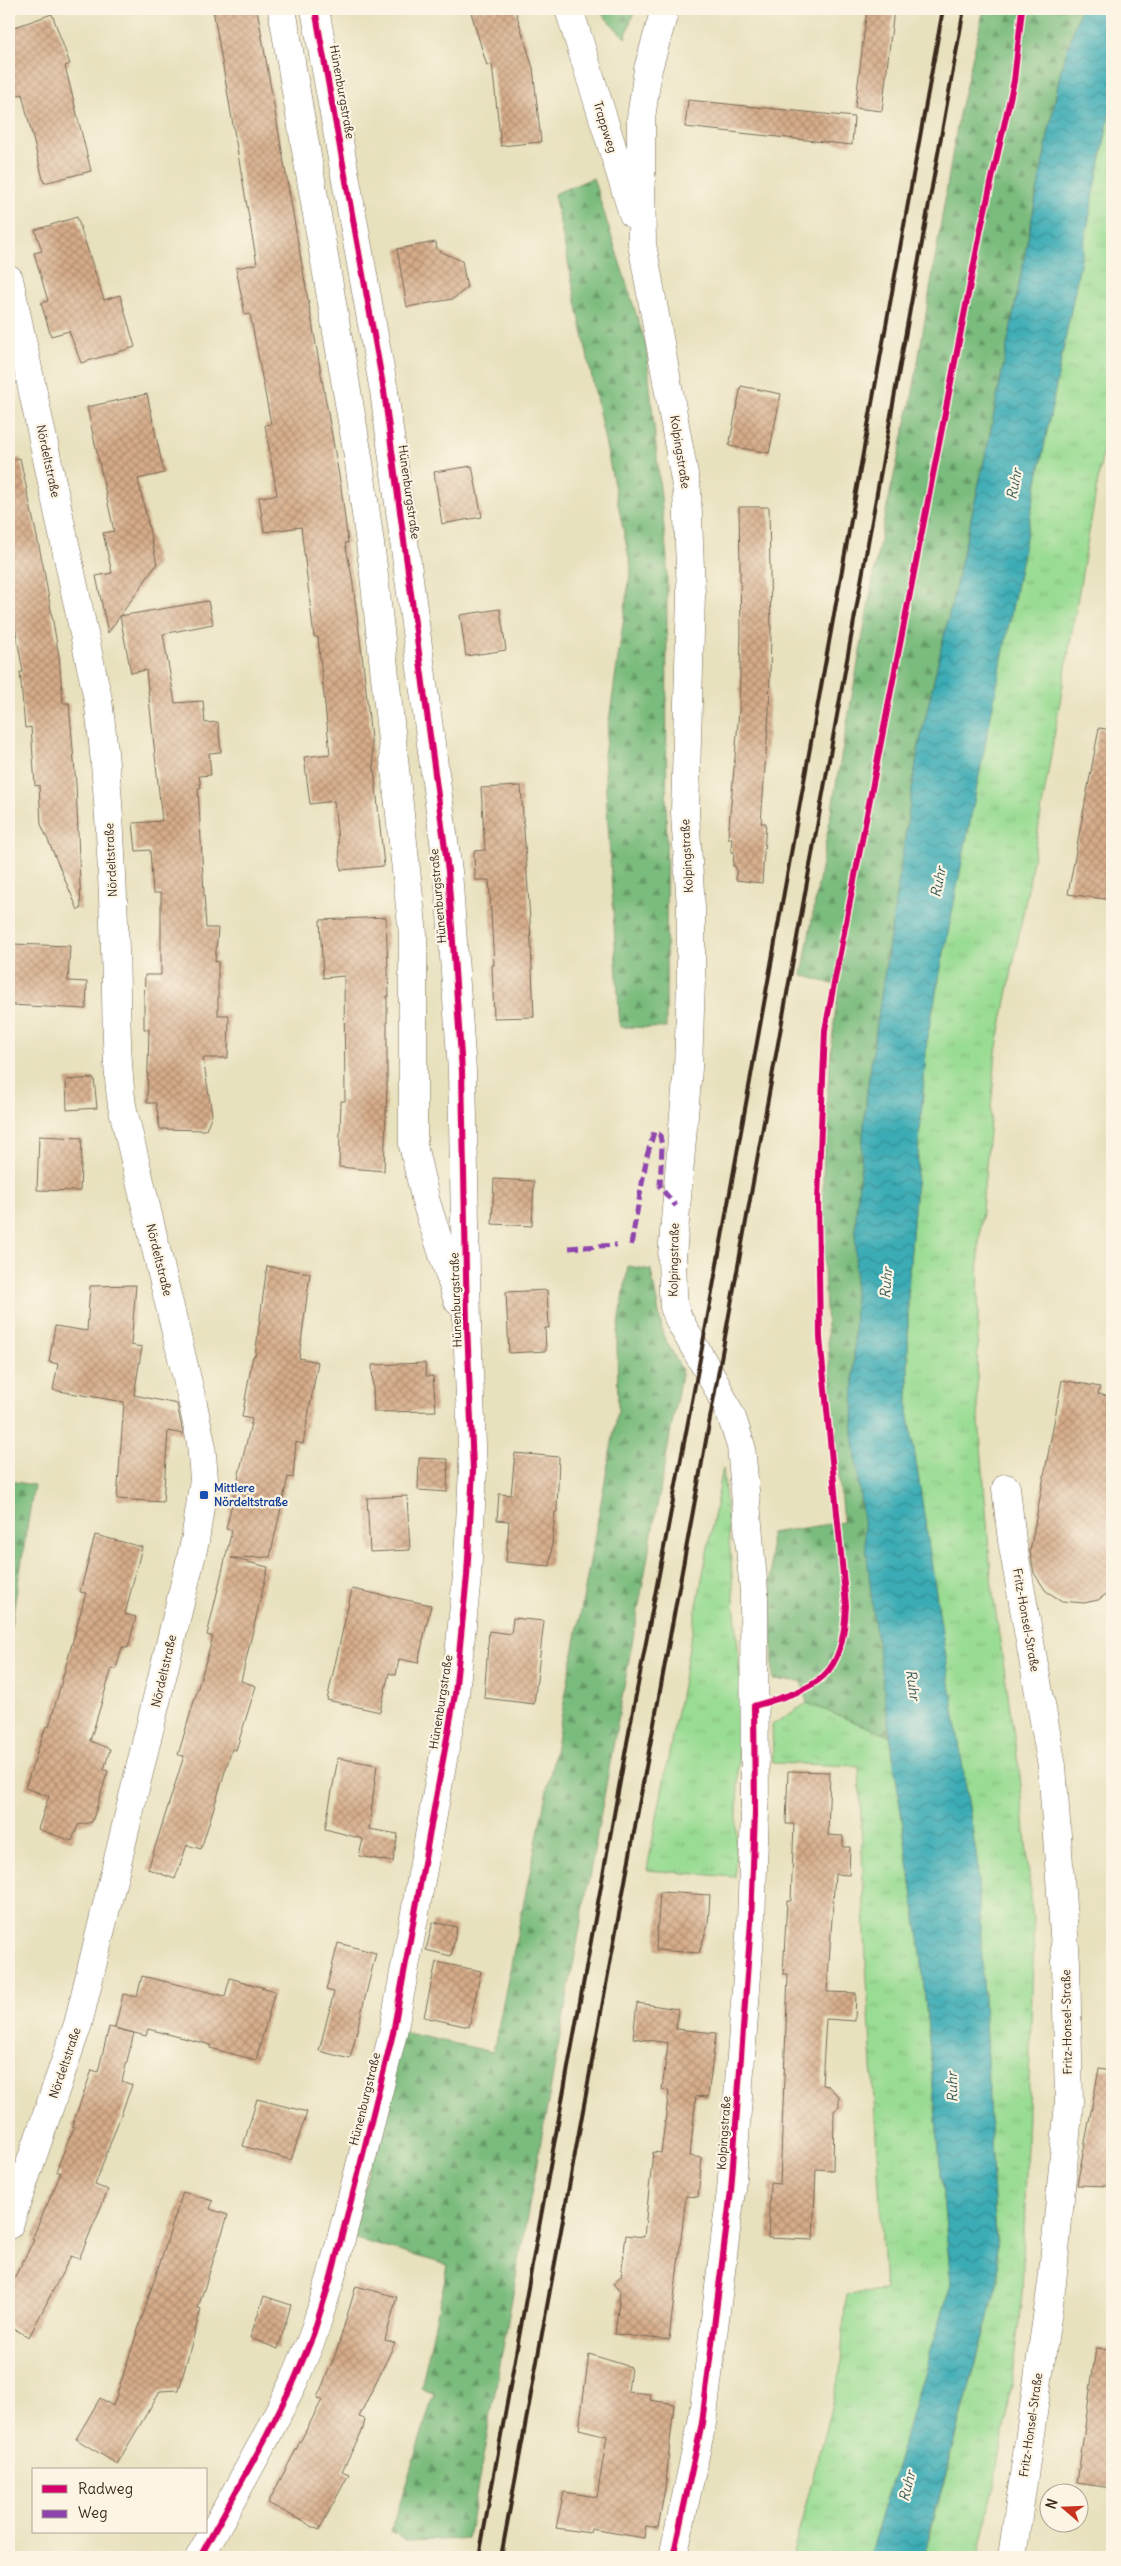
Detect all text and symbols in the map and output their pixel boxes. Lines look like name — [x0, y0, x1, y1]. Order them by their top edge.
street label: Hünenburgstraße — [327, 44, 358, 140]
street label: Trappweg — [591, 99, 620, 155]
street label: Kolpingstraße — [667, 414, 694, 490]
street label: Nördeltstraße — [33, 423, 64, 499]
street label: Hünenburgstraße — [395, 444, 424, 540]
water label: Ruhr — [1002, 465, 1026, 501]
street label: Kolpingstraße — [677, 819, 696, 893]
street label: Nördeltstraße — [101, 823, 120, 897]
street label: Hünenburgstraße — [426, 848, 449, 944]
water label: Ruhr — [926, 863, 950, 899]
street label: Nördeltstraße — [143, 1222, 176, 1298]
street label: Kolpingstraße — [665, 1223, 682, 1297]
street label: Hünenburgstraße — [446, 1252, 465, 1348]
water label: Ruhr — [876, 1265, 897, 1299]
place label: Mittlere Nördeltstraße — [214, 1480, 289, 1509]
marker: Mittlere Nördeltstraße — [198, 1489, 210, 1501]
street label: Fritz-Honsel-Straße — [1010, 1567, 1043, 1673]
street label: Nördeltstraße — [148, 1633, 179, 1709]
street label: Hünenburgstraße — [426, 1654, 455, 1750]
water label: Ruhr — [902, 1668, 924, 1704]
street label: Fritz-Honsel-Straße — [1058, 1969, 1075, 2075]
street label: Nördeltstraße — [45, 2025, 84, 2100]
street label: Hünenburgstraße — [346, 2051, 383, 2147]
water label: Ruhr — [942, 2069, 962, 2103]
street label: Kolpingstraße — [713, 2096, 734, 2170]
street label: Fritz-Honsel-Straße — [1016, 2372, 1045, 2478]
water label: Ruhr — [895, 2467, 920, 2503]
legend — [32, 2468, 208, 2534]
text: Radweg — [78, 2479, 133, 2498]
north arrow — [1038, 2484, 1088, 2534]
text: N — [1042, 2496, 1062, 2511]
text: Weg — [78, 2503, 108, 2522]

